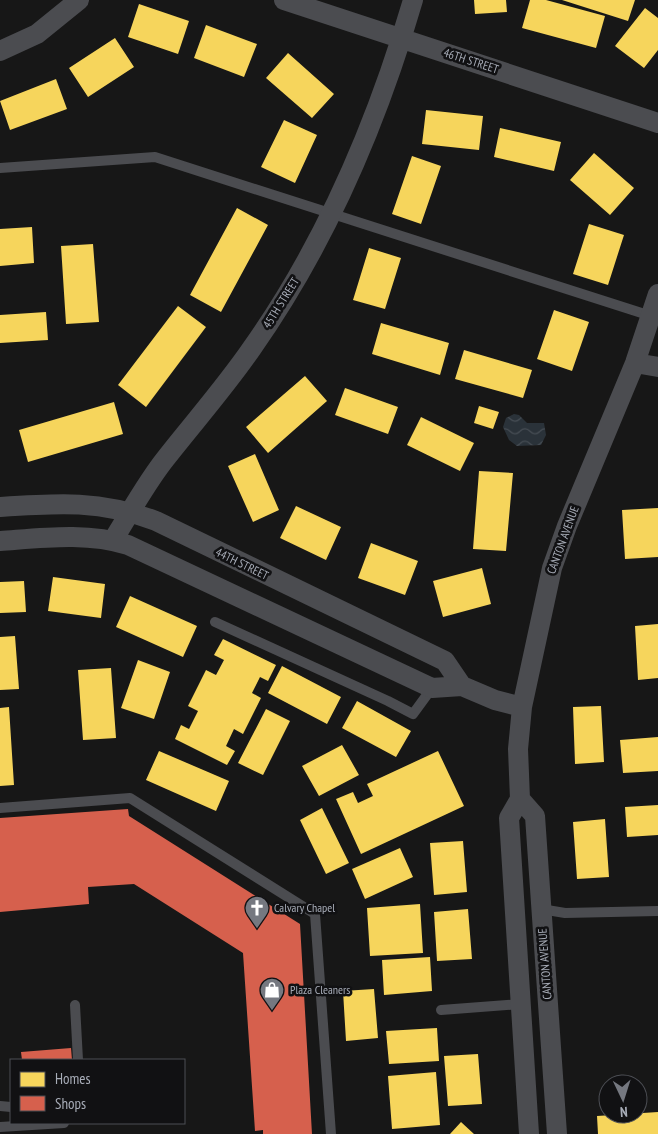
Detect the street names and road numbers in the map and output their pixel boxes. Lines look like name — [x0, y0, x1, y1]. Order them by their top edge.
street label: 46TH STREET — [442, 45, 501, 77]
street label: 45TH STREET — [259, 274, 302, 331]
street label: CANTON AVENUE — [543, 504, 582, 576]
street label: 44TH STREET — [213, 544, 272, 583]
street label: CANTON AVENUE — [535, 928, 554, 1000]

